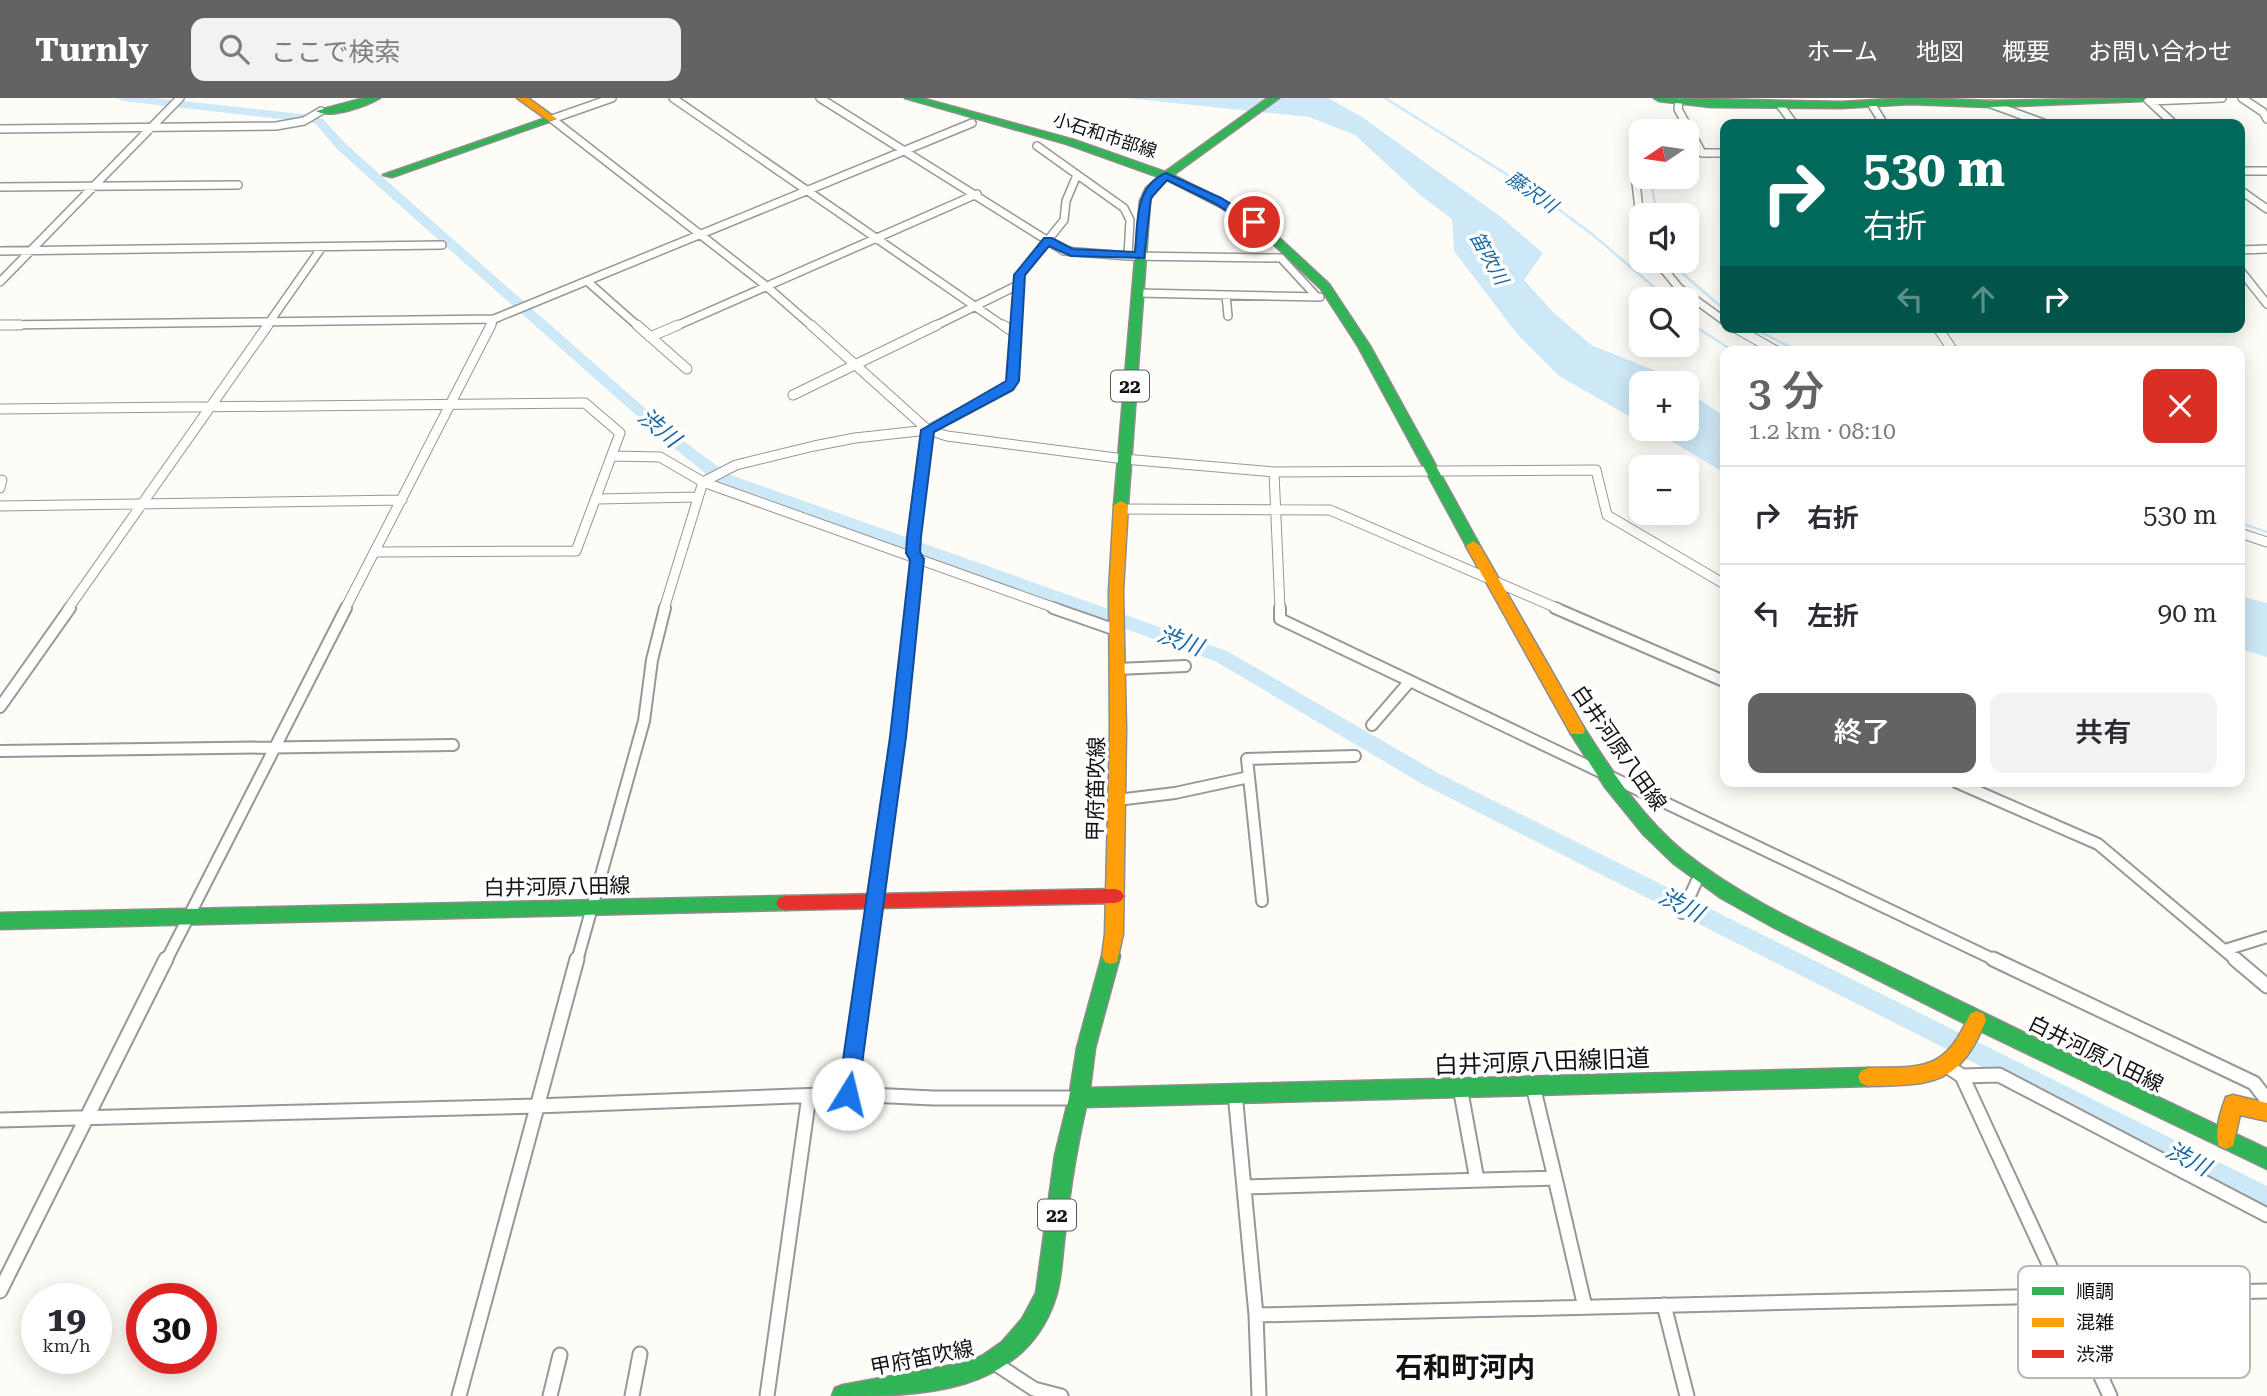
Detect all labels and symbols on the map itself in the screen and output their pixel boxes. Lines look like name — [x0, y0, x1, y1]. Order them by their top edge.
street label: 小石和市部線 — [1050, 108, 1160, 162]
north arrow — [1629, 119, 1699, 189]
water label: 藤沢川 — [1502, 166, 1564, 219]
pin — [1224, 192, 1284, 252]
water label: 笛吹川 — [1465, 227, 1514, 290]
road number: 22 — [1111, 370, 1149, 402]
water label: 渋川 — [633, 403, 688, 455]
water label: 渋川 — [1154, 620, 1209, 663]
street label: 白井河原八田線 — [1567, 681, 1671, 815]
street label: 甲府笛吹線 — [1083, 736, 1109, 842]
street label: 白井河原八田線 — [483, 874, 631, 900]
water label: 渋川 — [1654, 883, 1710, 929]
street label: 白井河原八田線 — [2025, 1011, 2167, 1097]
street label: 白井河原八田線旧道 — [1434, 1044, 1650, 1080]
position arrow — [811, 1057, 885, 1131]
water label: 渋川 — [2161, 1137, 2217, 1183]
road number: 22 — [1038, 1200, 1076, 1231]
legend — [2018, 1266, 2250, 1378]
text: 順調 — [2076, 1280, 2114, 1303]
speed limit sign: 30 — [126, 1283, 217, 1374]
text: 混雑 — [2076, 1311, 2114, 1334]
street label: 甲府笛吹線 — [868, 1336, 976, 1380]
text: 渋滞 — [2076, 1343, 2114, 1366]
district label: 石和町河内 — [1395, 1351, 1535, 1384]

